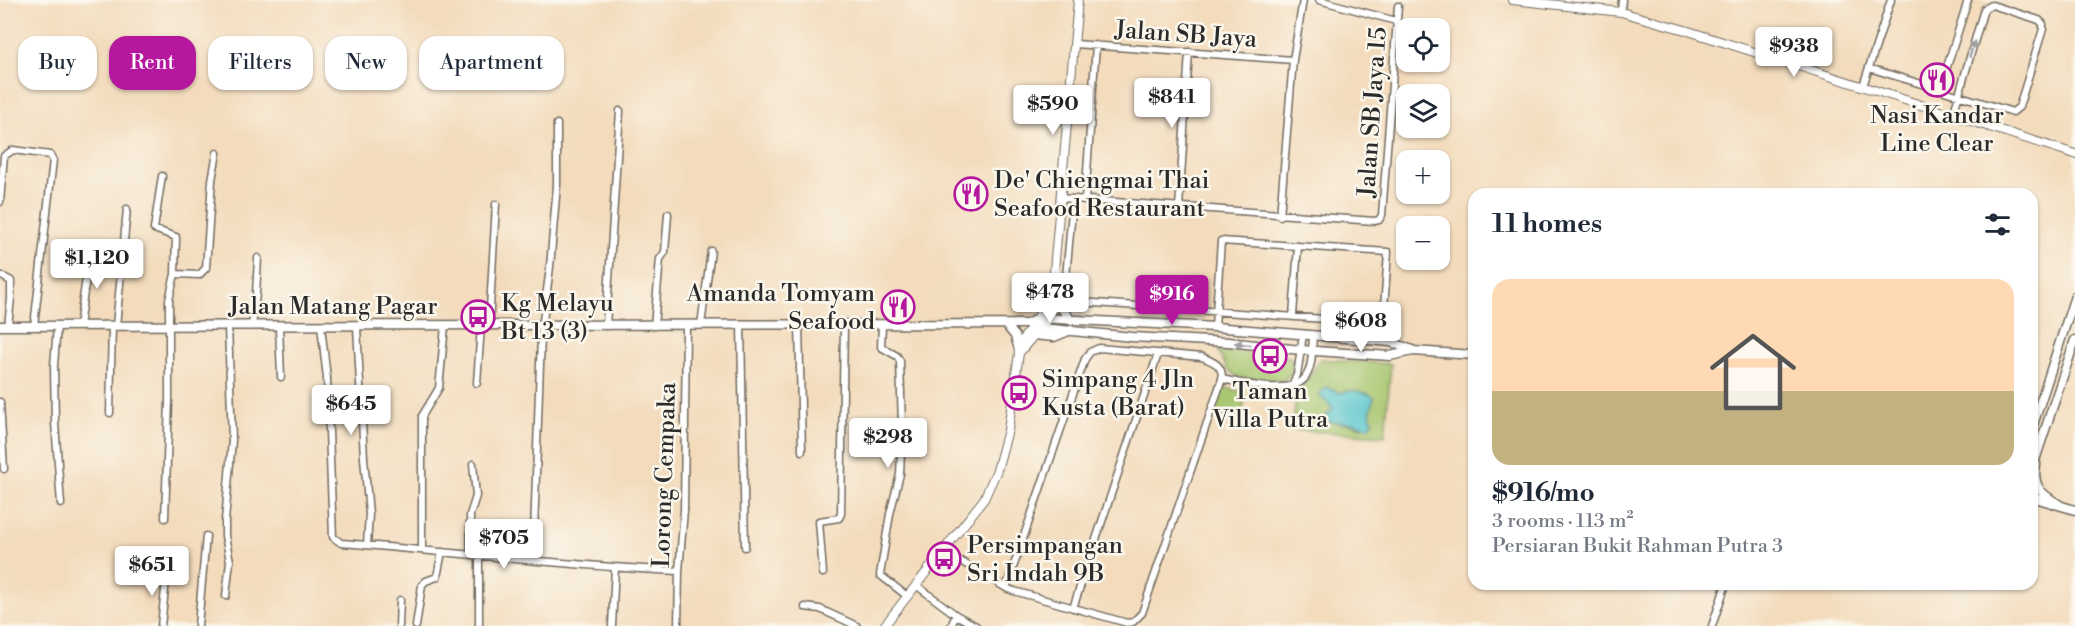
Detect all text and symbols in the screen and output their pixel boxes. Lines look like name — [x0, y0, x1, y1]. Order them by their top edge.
street label: Jalan SB Jaya — [1113, 15, 1259, 55]
map controls — [1396, 18, 1450, 270]
button: locate — [1396, 18, 1450, 72]
street label: Jalan SB Jaya 15 — [1352, 26, 1394, 199]
pin: $938 — [1758, 27, 1830, 78]
text: $938 — [1769, 34, 1819, 59]
chip: Buy — [18, 36, 97, 90]
chip: Rent — [109, 36, 196, 90]
chip: Filters — [208, 36, 313, 90]
chip: New — [325, 36, 407, 90]
chip: Apartment — [419, 36, 564, 90]
one-way arrow — [1968, 40, 1977, 58]
restaurant icon: Nasi Kandar Line Clear — [1919, 62, 1955, 98]
pin: $841 — [1136, 78, 1208, 129]
button: layers — [1396, 84, 1450, 138]
pin: $590 — [1017, 85, 1089, 136]
text: $841 — [1148, 85, 1196, 110]
text: $590 — [1027, 92, 1079, 117]
place label: Nasi Kandar Line Clear — [1870, 101, 2004, 159]
button: + — [1396, 150, 1450, 204]
place label: De' Chiengmai Thai Seafood Restaurant — [994, 166, 1210, 224]
restaurant icon: De' Chiengmai Thai Seafood Restaurant — [953, 176, 989, 212]
text: 11 homes — [1492, 208, 1602, 240]
icon: filters — [1981, 208, 2014, 241]
button: − — [1396, 216, 1450, 270]
pin: $1,120 — [48, 239, 146, 290]
text: $1,120 — [64, 246, 130, 271]
pin: $478 — [1014, 273, 1086, 324]
pin: $916 — [1136, 275, 1208, 326]
place label: Amanda Tomyam Seafood — [686, 279, 875, 337]
text: $478 — [1026, 280, 1074, 305]
text: $916 — [1149, 282, 1195, 307]
place label: Kg Melayu Bt 13 (3) — [500, 289, 614, 347]
restaurant icon: Amanda Tomyam Seafood — [880, 289, 916, 325]
street label: Jalan Matang Pagar — [227, 292, 438, 322]
bus stop icon: Kg Melayu Bt 13 (3) — [460, 299, 496, 335]
pin: $608 — [1325, 302, 1397, 353]
text: $608 — [1335, 309, 1387, 334]
icon: home — [1699, 318, 1807, 426]
bus stop icon: Taman Villa Putra — [1252, 338, 1288, 374]
one-way arrow — [1233, 339, 1252, 349]
place label: Simpang 4 Jln Kusta (Barat) — [1042, 365, 1194, 423]
bus stop icon: Simpang 4 Jln Kusta (Barat) — [1001, 375, 1037, 411]
place label: Taman Villa Putra — [1211, 377, 1329, 435]
street label: Lorong Cempaka — [647, 381, 683, 568]
pin: $645 — [315, 385, 387, 436]
text: $645 — [326, 392, 376, 417]
pin: $298 — [852, 418, 924, 469]
text: $298 — [863, 425, 913, 450]
text: $916/mo — [1492, 477, 1595, 509]
text: 3 rooms · 113 m² — [1492, 509, 1633, 534]
pin: $705 — [468, 519, 540, 570]
text: $705 — [479, 526, 529, 551]
place label: Persimpangan Sri Indah 9B — [967, 531, 1123, 589]
text: Persiaran Bukit Rahman Putra 3 — [1492, 534, 1783, 559]
bus stop icon: Persimpangan Sri Indah 9B — [926, 541, 962, 577]
pin: $651 — [116, 546, 188, 597]
text: $651 — [129, 553, 175, 578]

